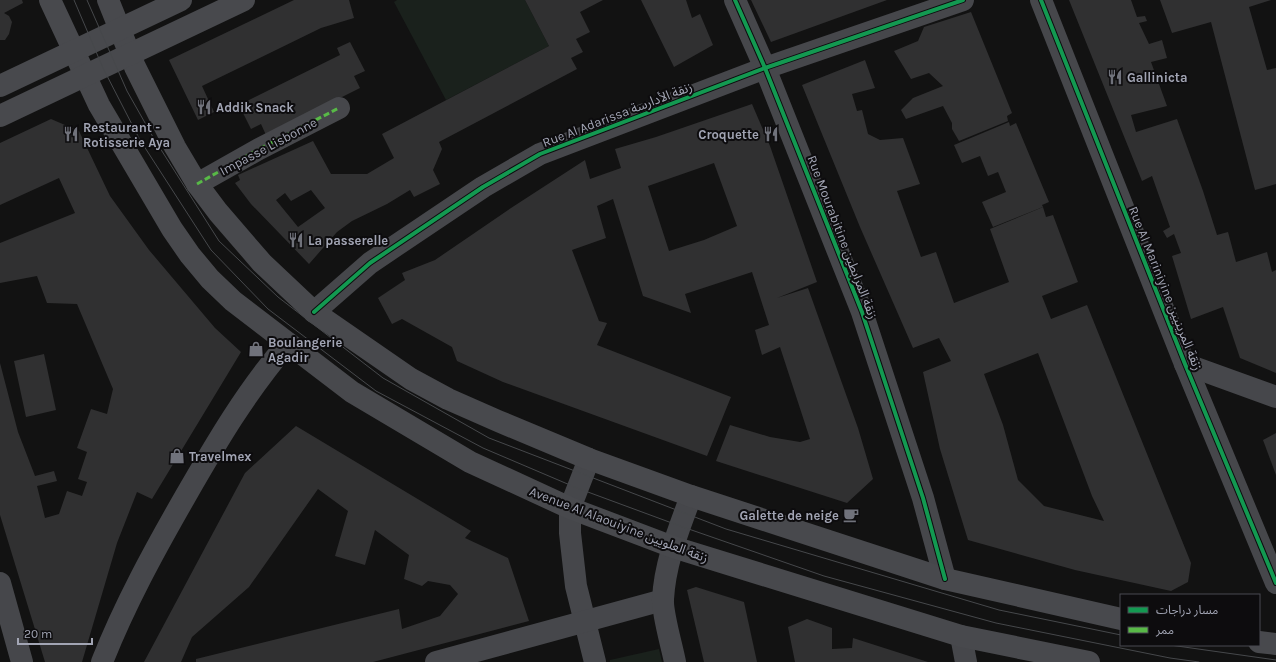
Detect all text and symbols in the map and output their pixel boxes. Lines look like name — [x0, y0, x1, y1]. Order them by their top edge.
restaurant icon: Gallinicta — [1106, 68, 1124, 86]
place label: Gallinicta — [1127, 70, 1188, 85]
street label: Rue Al Adarissa زنقة الأدارسة — [540, 79, 694, 150]
restaurant icon: Addik Snack — [195, 98, 213, 116]
place label: Addik Snack — [216, 100, 294, 115]
street label: Impasse Lisbonne — [217, 114, 320, 178]
place label: Restaurant - Rotisserie Aya — [83, 120, 170, 150]
restaurant icon: Restaurant - Rotisserie Aya — [62, 125, 80, 143]
restaurant icon: Croquette — [762, 125, 780, 143]
place label: Croquette — [698, 127, 759, 143]
street label: Rue Mourabitine زنقة المرابطين — [803, 153, 881, 321]
street label: Rue Al Mariniyine زنقة المرينيين — [1125, 204, 1205, 373]
restaurant icon: La passerelle — [287, 231, 305, 249]
place label: La passerelle — [308, 233, 388, 248]
place label: Boulangerie Agadir — [268, 335, 342, 365]
shop icon: Boulangerie Agadir — [247, 340, 265, 358]
shop icon: Travelmex — [168, 447, 186, 465]
place label: Travelmex — [189, 449, 252, 464]
street label: Avenue Al Alaouiyine زنقة العلويين — [527, 483, 710, 566]
cafe icon: Galette de neige — [842, 506, 860, 524]
place label: Galette de neige — [739, 508, 839, 523]
legend — [1120, 594, 1260, 646]
text: مسار دراجات — [1156, 603, 1218, 617]
scale bar — [18, 620, 92, 646]
text: ممر — [1155, 623, 1174, 637]
text: 20 m — [24, 627, 52, 641]

